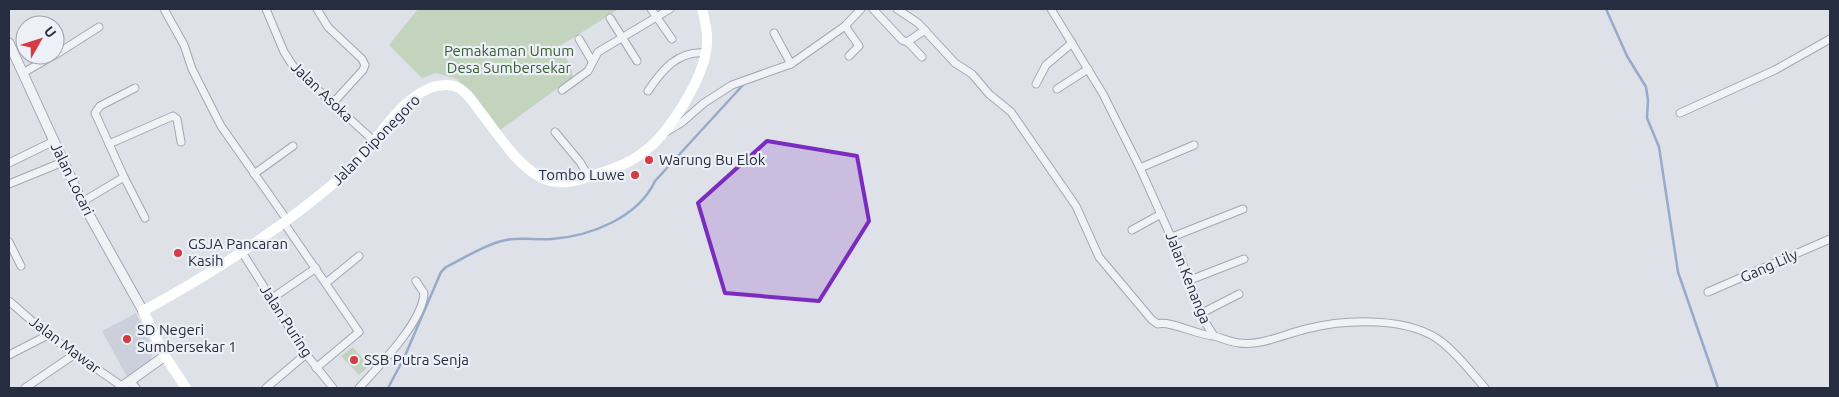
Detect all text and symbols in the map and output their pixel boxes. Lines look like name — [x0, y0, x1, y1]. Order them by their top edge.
north arrow — [15, 15, 65, 65]
text: U — [41, 23, 59, 41]
park label: Pemakaman Umum Desa Sumbersekar — [444, 42, 574, 76]
street label: Jalan Asoka — [288, 58, 357, 125]
street label: Jalan Diponegoro — [328, 91, 423, 188]
street label: Jalan Locari — [47, 139, 97, 218]
place label: Warung Bu Elok — [659, 151, 766, 168]
marker: Warung Bu Elok — [643, 154, 655, 166]
place label: Tombo Luwe — [539, 166, 625, 183]
marker: Tombo Luwe — [629, 169, 641, 181]
street label: Jalan Kenanga — [1162, 230, 1215, 326]
place label: GSJA Pancaran Kasih — [188, 235, 288, 269]
street label: Gang Lily — [1738, 245, 1800, 286]
marker: GSJA Pancaran Kasih — [172, 247, 184, 259]
street label: Jalan Puring — [257, 281, 316, 360]
street label: Jalan Mawar — [26, 312, 104, 377]
place label: SD Negeri Sumbersekar 1 — [137, 321, 237, 355]
marker: SD Negeri Sumbersekar 1 — [121, 333, 133, 345]
place label: SSB Putra Senja — [364, 351, 469, 368]
marker: SSB Putra Senja — [348, 354, 360, 366]

